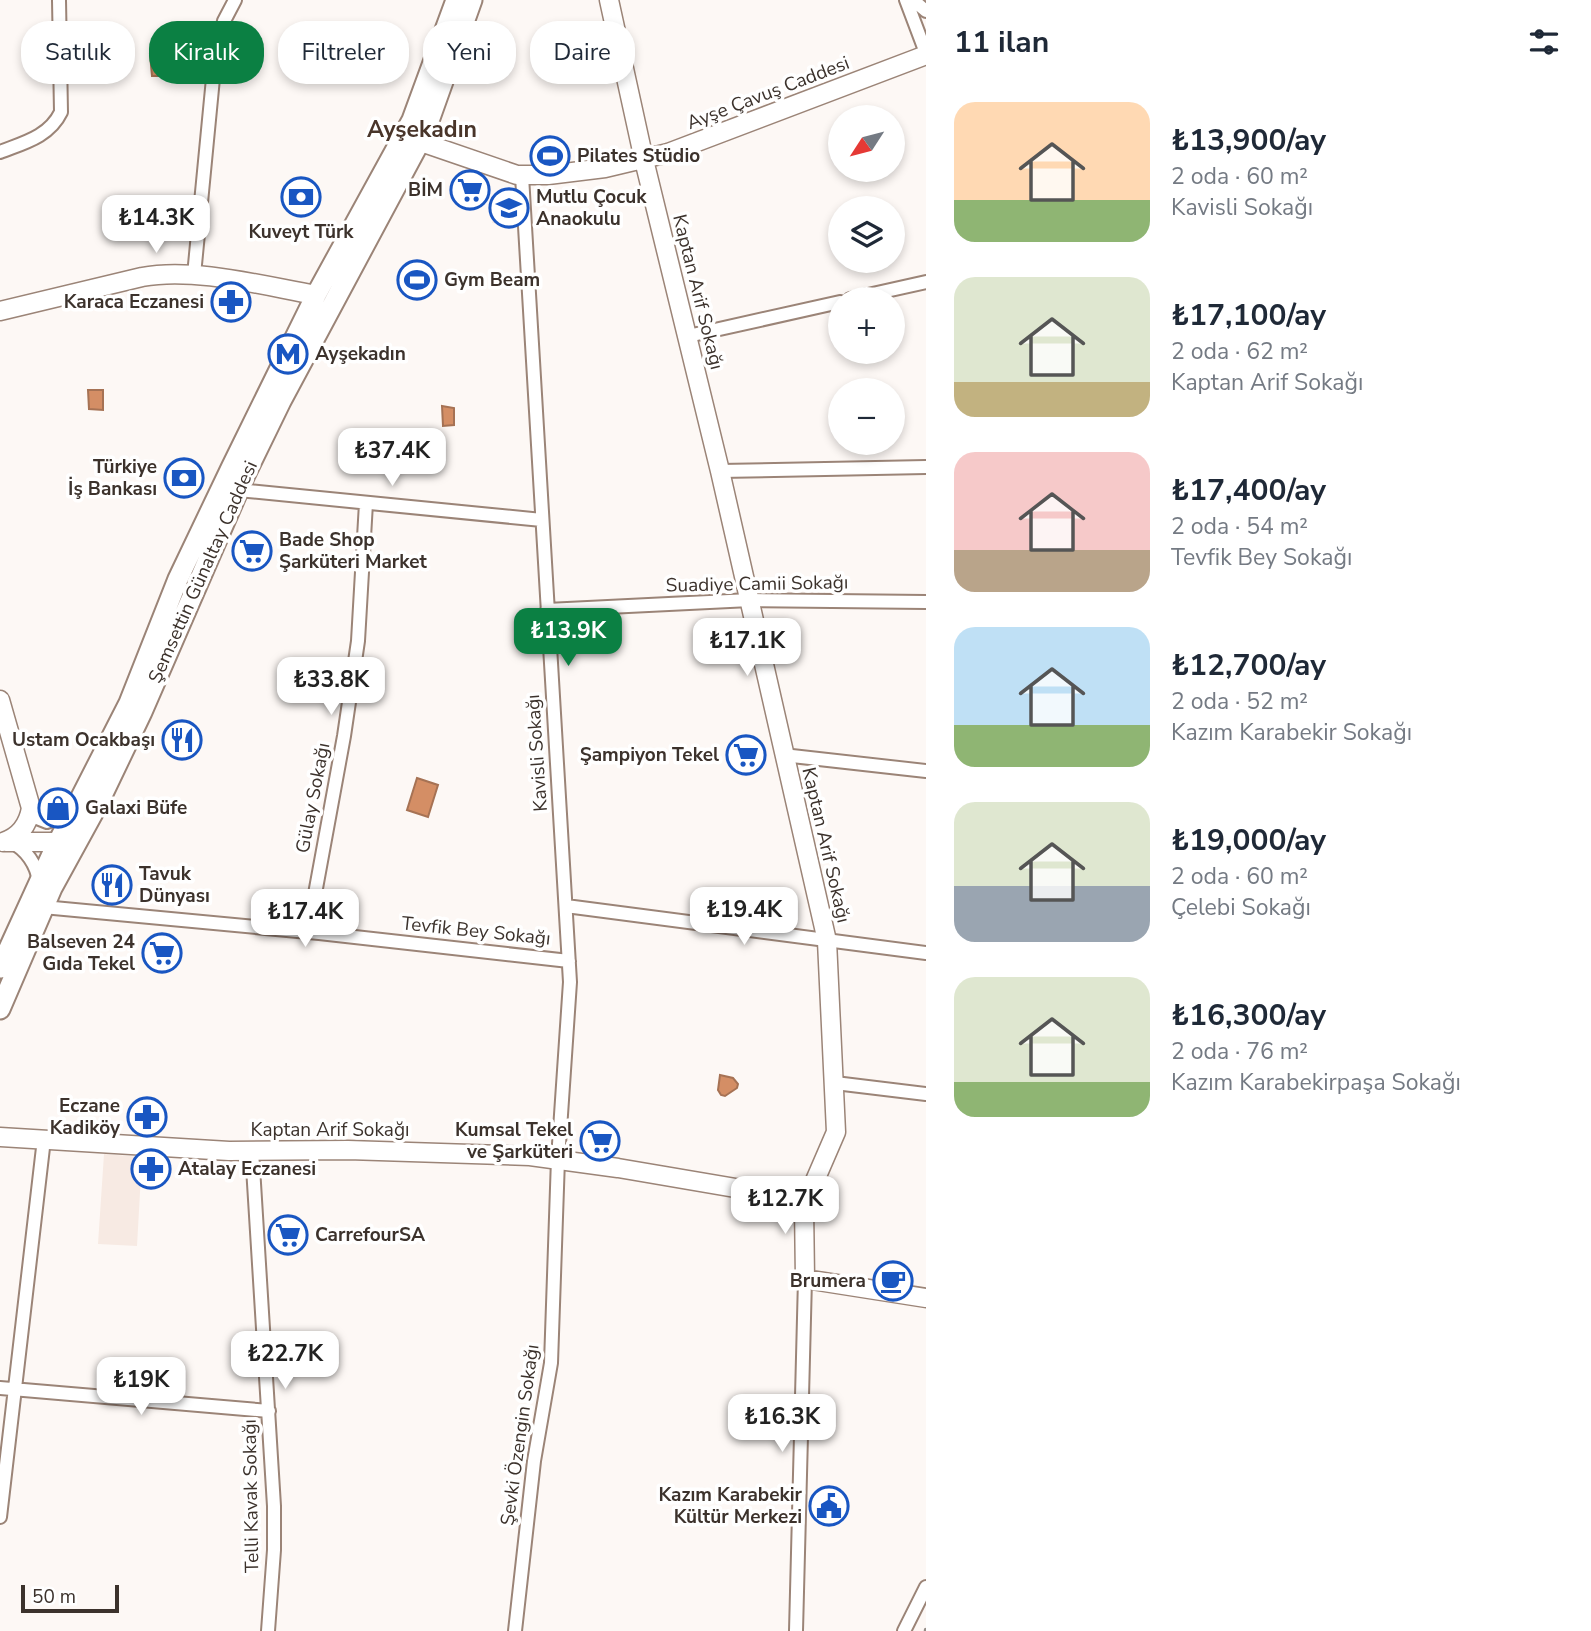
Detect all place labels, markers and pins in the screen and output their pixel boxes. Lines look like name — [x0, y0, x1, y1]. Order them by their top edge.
sports icon: Pilates Stüdio — [529, 135, 571, 177]
place label: Pilates Stüdio — [577, 143, 700, 169]
supermarket icon: BİM — [449, 169, 491, 211]
bank icon: Kuveyt Türk — [280, 176, 322, 218]
place label: BİM — [408, 177, 443, 203]
place label: Mutlu Çocuk Anaokulu — [536, 184, 647, 232]
school or university icon: Mutlu Çocuk Anaokulu — [488, 187, 530, 229]
pin: ₺14.3K — [99, 196, 213, 255]
place label: Kuveyt Türk — [248, 219, 354, 245]
sports icon: Gym Beam — [396, 259, 438, 301]
place label: Gym Beam — [444, 267, 540, 293]
pharmacy icon: Karaca Eczanesi — [210, 281, 252, 323]
place label: Karaca Eczanesi — [64, 289, 204, 315]
metro station icon: Ayşekadın — [267, 333, 309, 375]
place label: Ayşekadın — [315, 341, 406, 367]
pin: ₺37.4K — [335, 428, 449, 488]
place label: Türkiye İş Bankası — [68, 454, 157, 502]
bank icon: Türkiye İş Bankası — [163, 457, 205, 499]
place label: Bade Shop Şarküteri Market — [279, 527, 428, 575]
supermarket icon: Bade Shop Şarküteri Market — [231, 530, 273, 572]
pin: ₺13.9K — [511, 608, 625, 668]
pin: ₺17.1K — [690, 618, 804, 678]
pin: ₺33.8K — [274, 658, 388, 717]
restaurant icon: Ustam Ocakbaşı — [161, 719, 203, 761]
place label: Ustam Ocakbaşı — [12, 727, 155, 753]
supermarket icon: Şampiyon Tekel — [725, 734, 767, 776]
place label: Şampiyon Tekel — [580, 742, 719, 768]
shop icon: Galaxi Büfe — [37, 787, 79, 829]
place label: Galaxi Büfe — [85, 795, 187, 821]
place label: Tavuk Dünyası — [139, 861, 210, 909]
restaurant icon: Tavuk Dünyası — [91, 864, 133, 906]
pin: ₺19.4K — [687, 888, 801, 947]
pin: ₺17.4K — [248, 890, 362, 949]
place label: Balseven 24 Gıda Tekel — [27, 929, 135, 977]
supermarket icon: Balseven 24 Gıda Tekel — [141, 932, 183, 974]
place label: Eczane Kadiköy — [50, 1093, 121, 1141]
pharmacy icon: Eczane Kadiköy — [126, 1096, 168, 1138]
place label: Kumsal Tekel ve Şarküteri — [455, 1117, 573, 1165]
supermarket icon: Kumsal Tekel ve Şarküteri — [579, 1120, 621, 1162]
pharmacy icon: Atalay Eczanesi — [130, 1148, 172, 1190]
place label: Atalay Eczanesi — [178, 1156, 316, 1182]
pin: ₺12.7K — [728, 1176, 842, 1236]
supermarket icon: CarrefourSA — [267, 1214, 309, 1256]
place label: CarrefourSA — [315, 1222, 426, 1248]
cafe icon: Brumera — [872, 1260, 914, 1302]
place label: Brumera — [790, 1268, 866, 1294]
pin: ₺22.7K — [228, 1332, 342, 1391]
pin: ₺19K — [100, 1358, 182, 1417]
pin: ₺16.3K — [725, 1394, 839, 1454]
place label: Kazım Karabekir Kültür Merkezi — [658, 1482, 803, 1530]
public building icon: Kazım Karabekir Kültür Merkezi — [808, 1485, 850, 1527]

